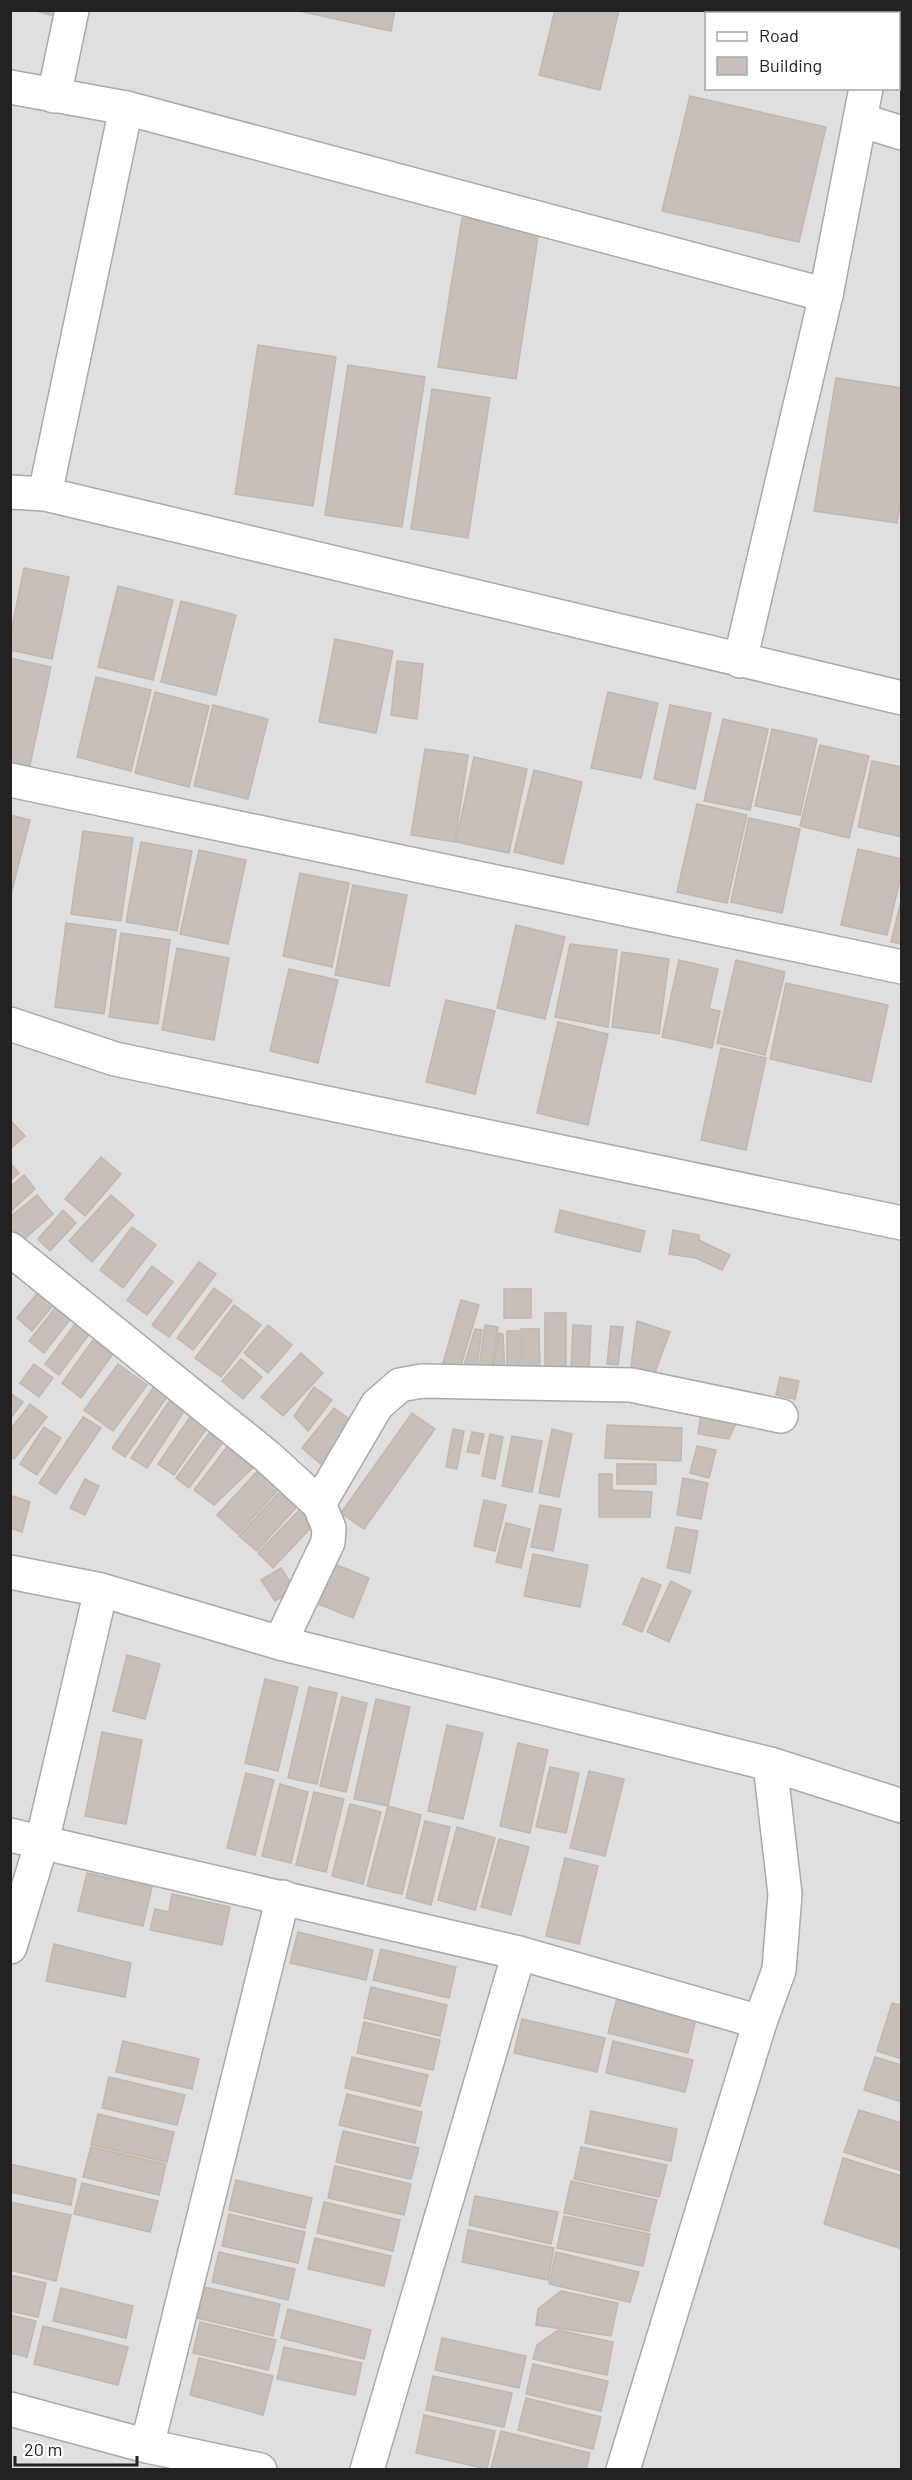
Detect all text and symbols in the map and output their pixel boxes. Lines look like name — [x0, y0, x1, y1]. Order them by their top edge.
legend — [705, 12, 900, 90]
text: Road — [759, 24, 799, 46]
text: Building — [759, 54, 822, 76]
scale bar — [15, 2429, 136, 2467]
text: 20 m — [24, 2438, 62, 2460]

